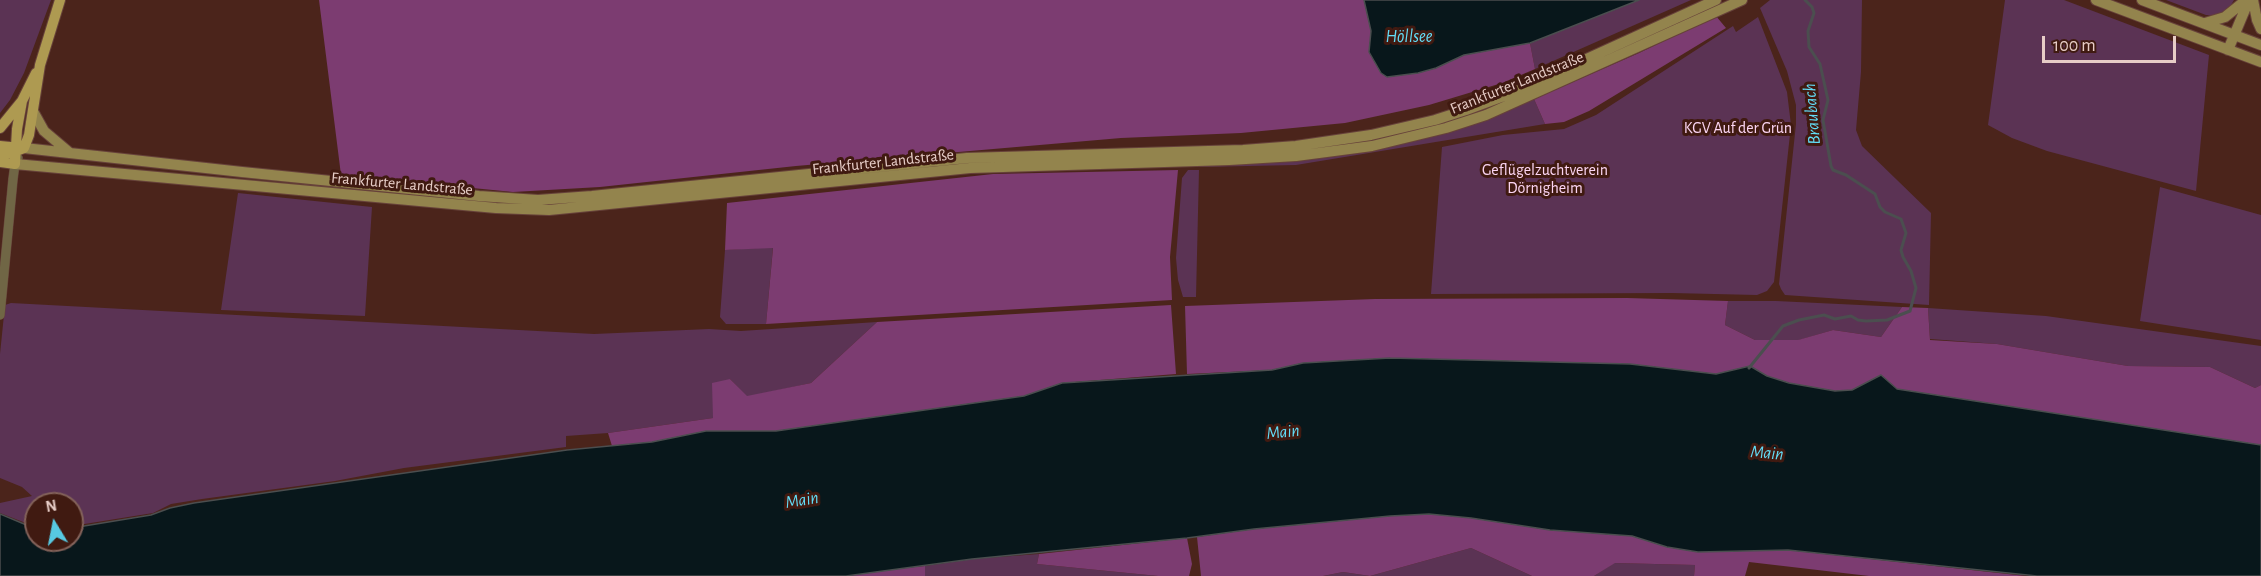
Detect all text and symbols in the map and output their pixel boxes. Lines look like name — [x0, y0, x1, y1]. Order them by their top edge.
scale bar — [2045, 24, 2178, 62]
water label: Höllsee — [1385, 26, 1433, 48]
text: 100 m — [2053, 37, 2096, 55]
street label: Frankfurter Landstraße — [1447, 47, 1587, 119]
water label: Braubach — [1799, 82, 1825, 146]
park label: KGV Auf der Grün — [1684, 118, 1792, 138]
street label: Frankfurter Landstraße — [811, 145, 955, 179]
park label: Geflügelzuchtverein Dörnigheim — [1482, 160, 1608, 198]
street label: Frankfurter Landstraße — [330, 168, 474, 200]
water label: Main — [1265, 420, 1301, 444]
water label: Main — [1749, 441, 1785, 465]
water label: Main — [784, 487, 820, 513]
north arrow — [24, 492, 84, 552]
text: N — [44, 497, 58, 515]

